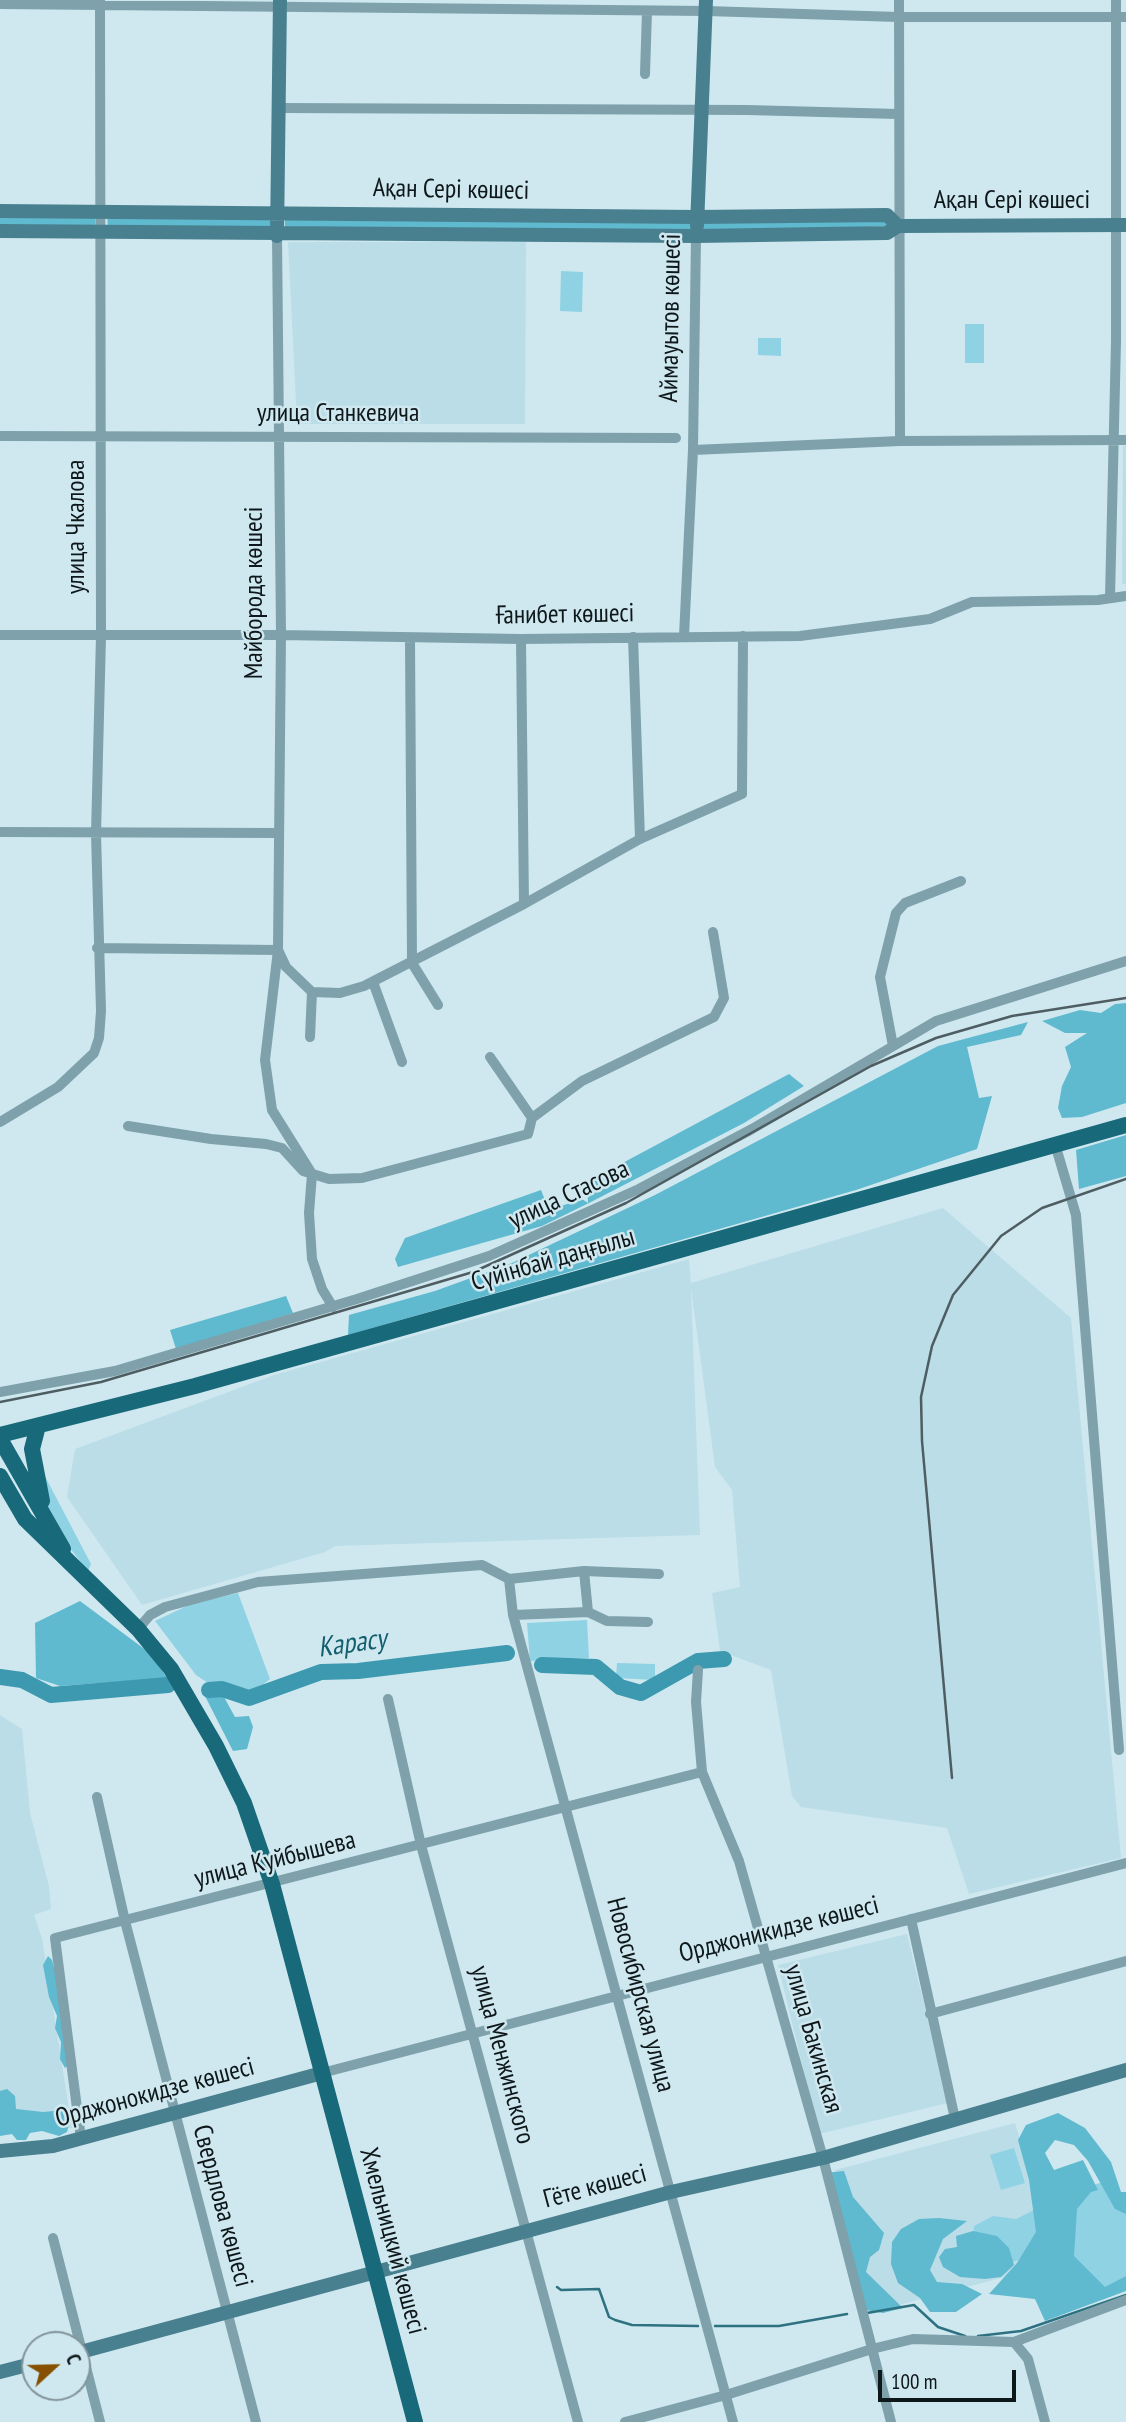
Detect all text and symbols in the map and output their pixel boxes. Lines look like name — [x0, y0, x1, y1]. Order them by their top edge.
street label: Ақан Сері көшесі — [372, 173, 530, 207]
street label: Ақан Сері көшесі — [934, 185, 1090, 217]
street label: Аймауытов көшесі — [654, 233, 688, 403]
street label: улица Станкевича — [257, 398, 419, 430]
street label: улица Чкалова — [61, 460, 93, 594]
street label: Майборода көшесі — [239, 507, 271, 679]
street label: Ғанибет көшесі — [495, 598, 635, 632]
street label: улица Стасова — [504, 1154, 634, 1236]
street label: Сүйінбай даңғылы — [468, 1222, 638, 1298]
water label: Карасу — [316, 1623, 388, 1665]
street label: улица Куйбышева — [191, 1825, 359, 1895]
street label: Орджоникидзе көшесі — [676, 1890, 882, 1970]
street label: Новосибирская улица — [599, 1894, 681, 2096]
street label: улица Бакинская — [777, 1961, 849, 2117]
street label: улица Менжинского — [463, 1963, 541, 2147]
street label: Орджонокидзе көшесі — [52, 2051, 258, 2135]
street label: Свердлова көшесі — [185, 2122, 259, 2290]
street label: Хмельницкий көшесі — [352, 2144, 432, 2338]
street label: Гёте көшесі — [540, 2158, 650, 2216]
north arrow — [21, 2331, 91, 2401]
text: С — [61, 2350, 86, 2367]
scale bar — [881, 2356, 1019, 2400]
text: 100 m — [891, 2368, 937, 2395]

